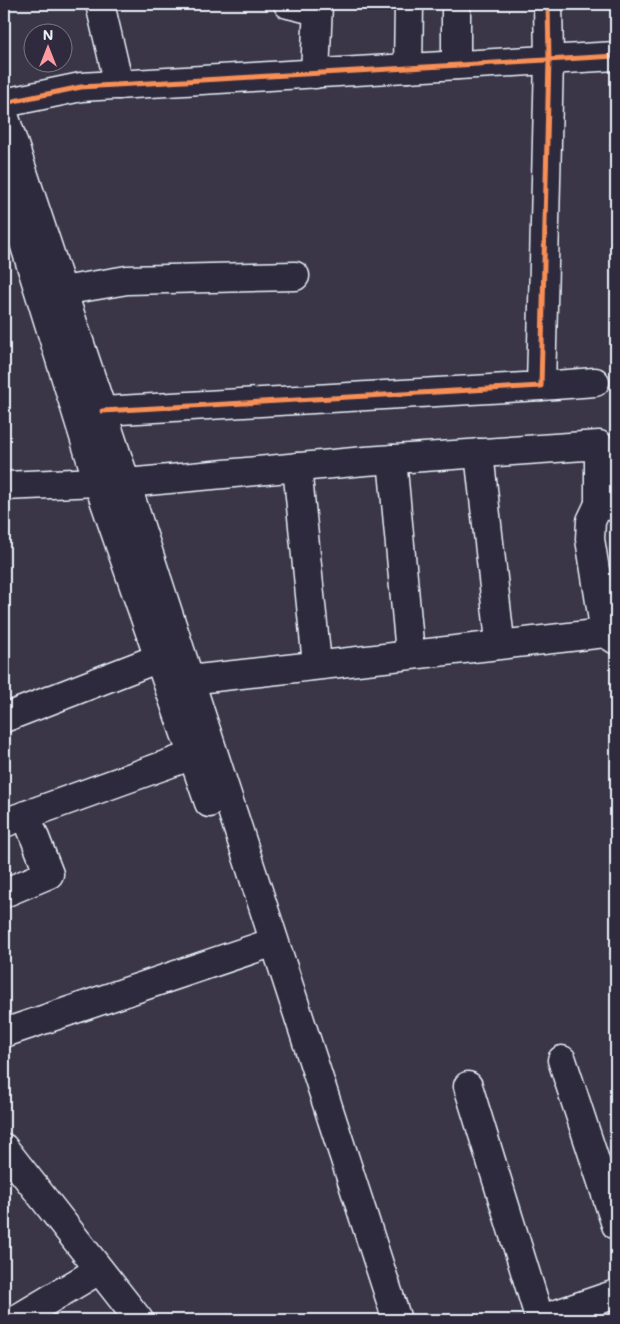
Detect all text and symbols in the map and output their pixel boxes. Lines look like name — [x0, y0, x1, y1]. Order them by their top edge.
north arrow — [22, 22, 72, 72]
text: N — [43, 25, 53, 44]

